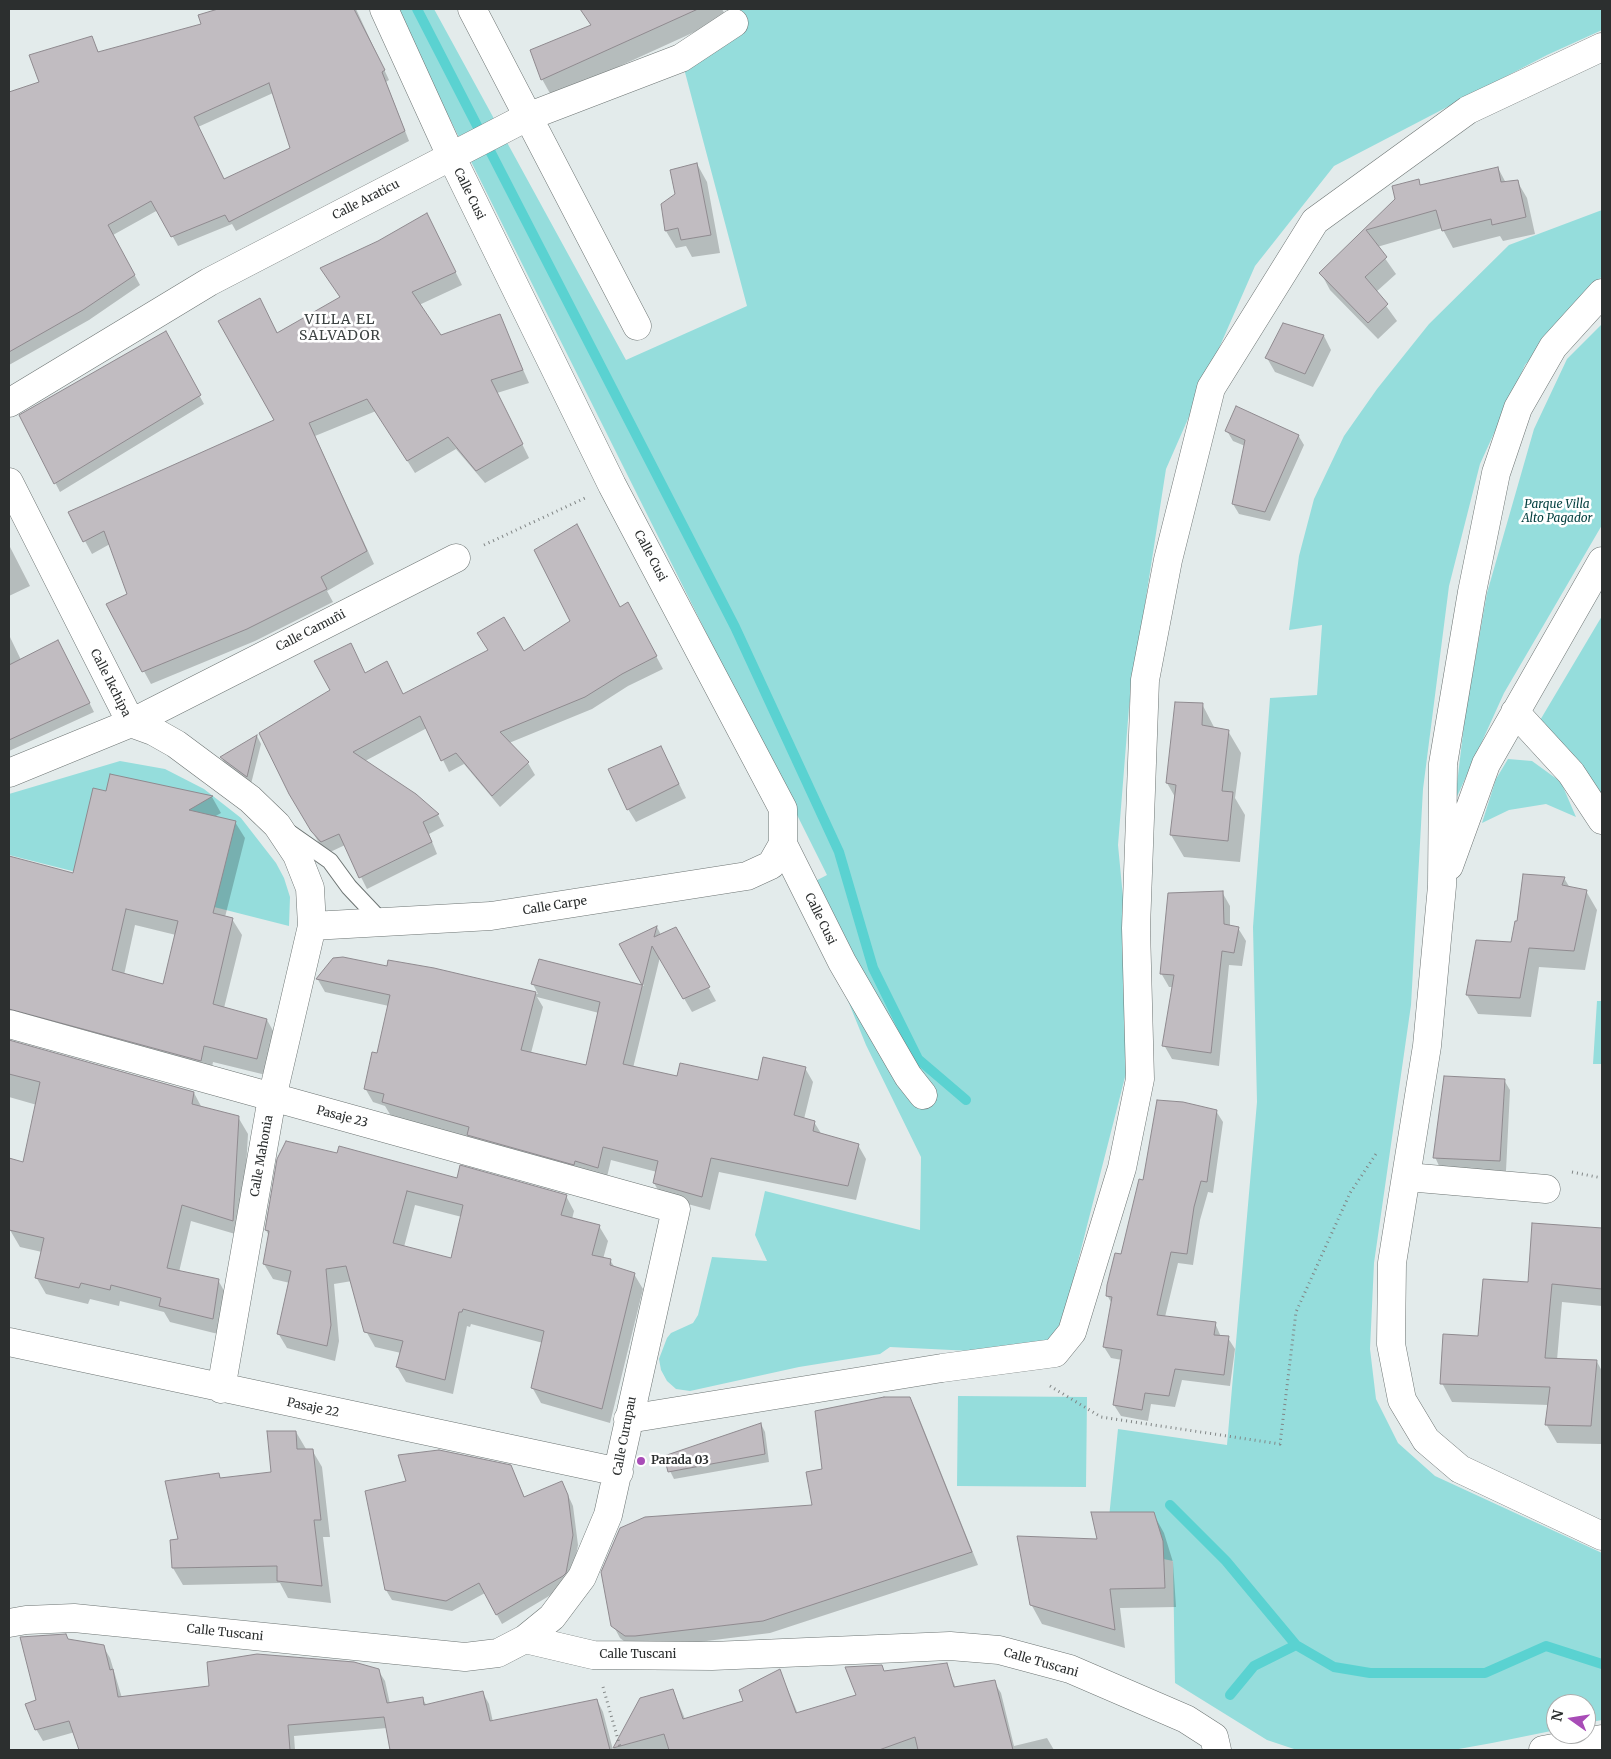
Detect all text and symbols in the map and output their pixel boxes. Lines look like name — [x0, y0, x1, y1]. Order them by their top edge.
street label: Calle Cusi — [450, 166, 488, 222]
street label: Calle Araticu — [330, 177, 402, 223]
district label: VILLA EL SALVADOR — [298, 312, 382, 344]
park label: Parque Villa Alto Pagador — [1522, 498, 1592, 526]
street label: Calle Cusi — [631, 528, 669, 584]
street label: Calle Camuñi — [274, 607, 348, 655]
street label: Calle Ikchipa — [87, 647, 133, 719]
street label: Calle Cusi — [801, 891, 839, 947]
street label: Calle Carpe — [522, 894, 588, 918]
street label: Pasaje 23 — [315, 1103, 369, 1131]
street label: Calle Mahonia — [248, 1114, 276, 1198]
street label: Pasaje 22 — [285, 1395, 341, 1421]
street label: Calle Curupau — [610, 1395, 640, 1477]
place label: Parada 03 — [651, 1454, 709, 1468]
marker: Parada 03 — [635, 1455, 647, 1467]
street label: Calle Tuscani — [186, 1622, 264, 1644]
street label: Calle Tuscani — [1002, 1645, 1080, 1681]
street label: Calle Tuscani — [599, 1648, 677, 1662]
north arrow — [1546, 1694, 1596, 1744]
text: N — [1547, 1708, 1567, 1723]

